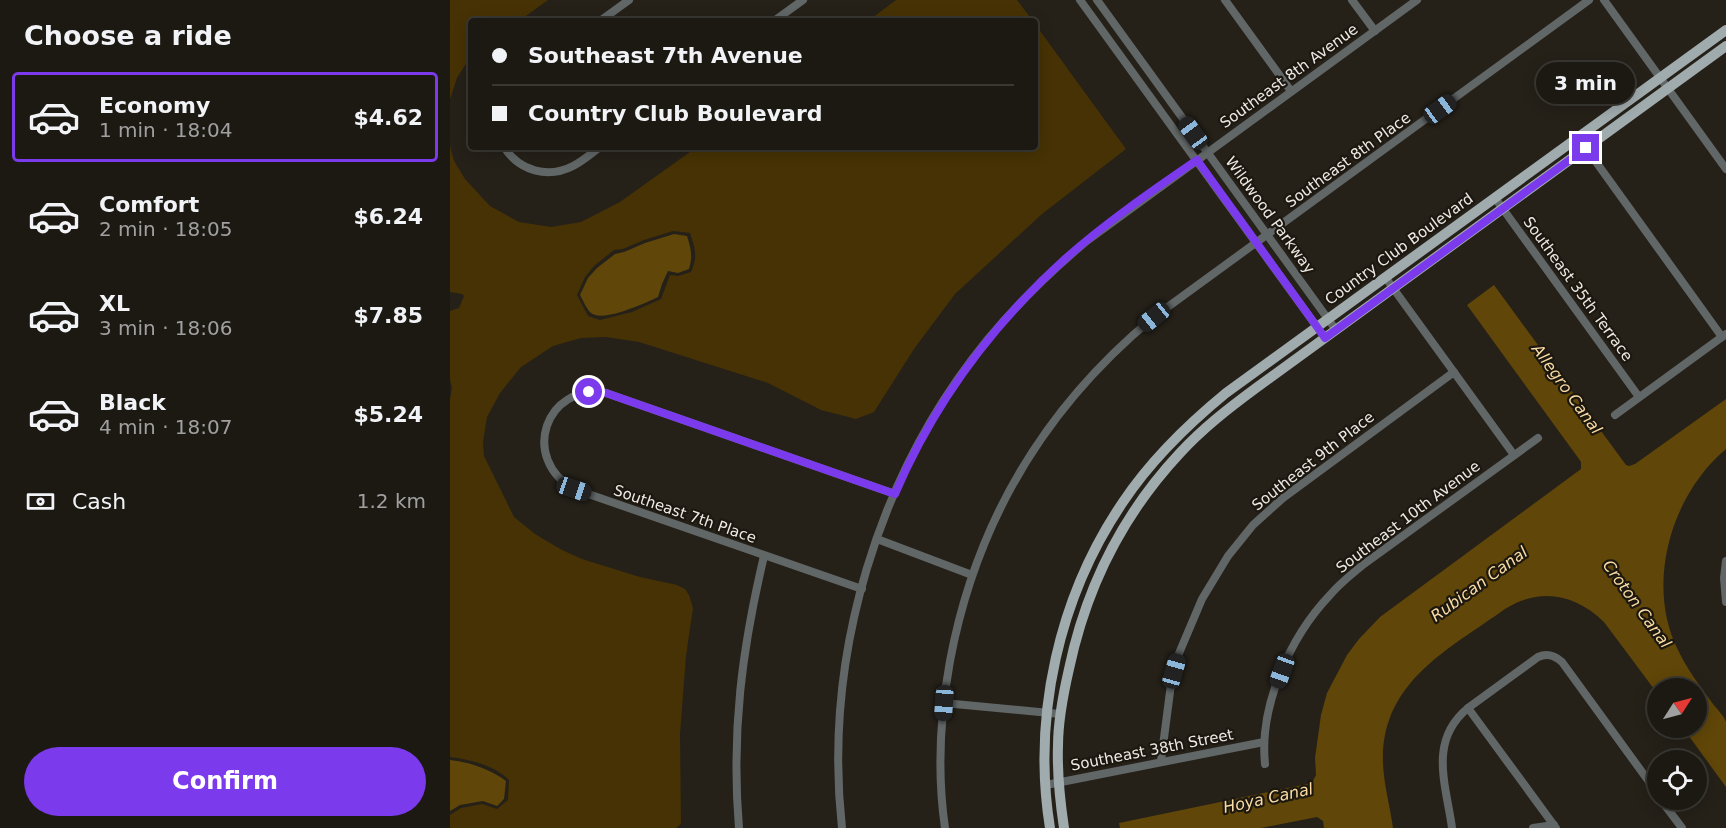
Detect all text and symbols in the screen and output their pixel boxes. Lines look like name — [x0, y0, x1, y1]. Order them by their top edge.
text: Choose a ride — [24, 20, 232, 51]
street label: Southeast 8th Avenue — [1217, 20, 1361, 132]
text: Southeast 7th Avenue — [528, 43, 803, 68]
callout: 3 min — [1536, 61, 1636, 103]
text: 3 min — [1554, 71, 1617, 95]
icon: car — [27, 90, 81, 144]
car — [1420, 91, 1460, 127]
text: Economy — [99, 93, 210, 118]
text: Country Club Boulevard — [528, 101, 823, 126]
text: $4.62 — [353, 105, 423, 130]
street label: Southeast 8th Place — [1282, 109, 1414, 211]
car — [1175, 113, 1211, 153]
text: 1 min · 18:04 — [99, 118, 233, 142]
route end — [1572, 134, 1599, 161]
street label: Wildwood Parkway — [1222, 153, 1319, 277]
icon: car — [27, 189, 81, 243]
street label: Country Club Boulevard — [1321, 189, 1477, 309]
text: Comfort — [99, 192, 199, 217]
text: $6.24 — [353, 204, 423, 229]
street label: Southeast 35th Terrace — [1519, 213, 1637, 365]
text: 2 min · 18:05 — [99, 217, 233, 241]
icon: car — [27, 288, 81, 342]
text: XL — [99, 291, 130, 316]
car — [1134, 299, 1174, 335]
text: $7.85 — [353, 303, 423, 328]
text: 3 min · 18:06 — [99, 316, 233, 340]
water label: Allegro Canal — [1527, 339, 1606, 438]
route start — [575, 378, 602, 405]
icon: car — [27, 387, 81, 441]
text: Black — [99, 390, 166, 415]
text: $5.24 — [353, 402, 423, 427]
street label: Southeast 9th Place — [1248, 408, 1378, 514]
text: 4 min · 18:07 — [99, 415, 233, 439]
street label: Southeast 10th Avenue — [1333, 457, 1483, 577]
car — [554, 475, 594, 503]
street label: Southeast 7th Place — [611, 481, 759, 547]
icon: cash — [24, 485, 57, 518]
text: Cash — [72, 489, 126, 514]
text: 1.2 km — [357, 489, 426, 513]
water label: Rubican Canal — [1427, 542, 1532, 626]
water label: Croton Canal — [1599, 556, 1676, 652]
car — [1160, 651, 1188, 691]
car — [1267, 651, 1297, 691]
north arrow — [1647, 678, 1707, 738]
map controls — [1647, 678, 1707, 810]
car — [934, 684, 954, 722]
street label: Southeast 38th Street — [1069, 725, 1235, 775]
button: Confirm — [24, 747, 426, 816]
button: locate — [1647, 750, 1707, 810]
water label: Hoya Canal — [1221, 779, 1315, 817]

